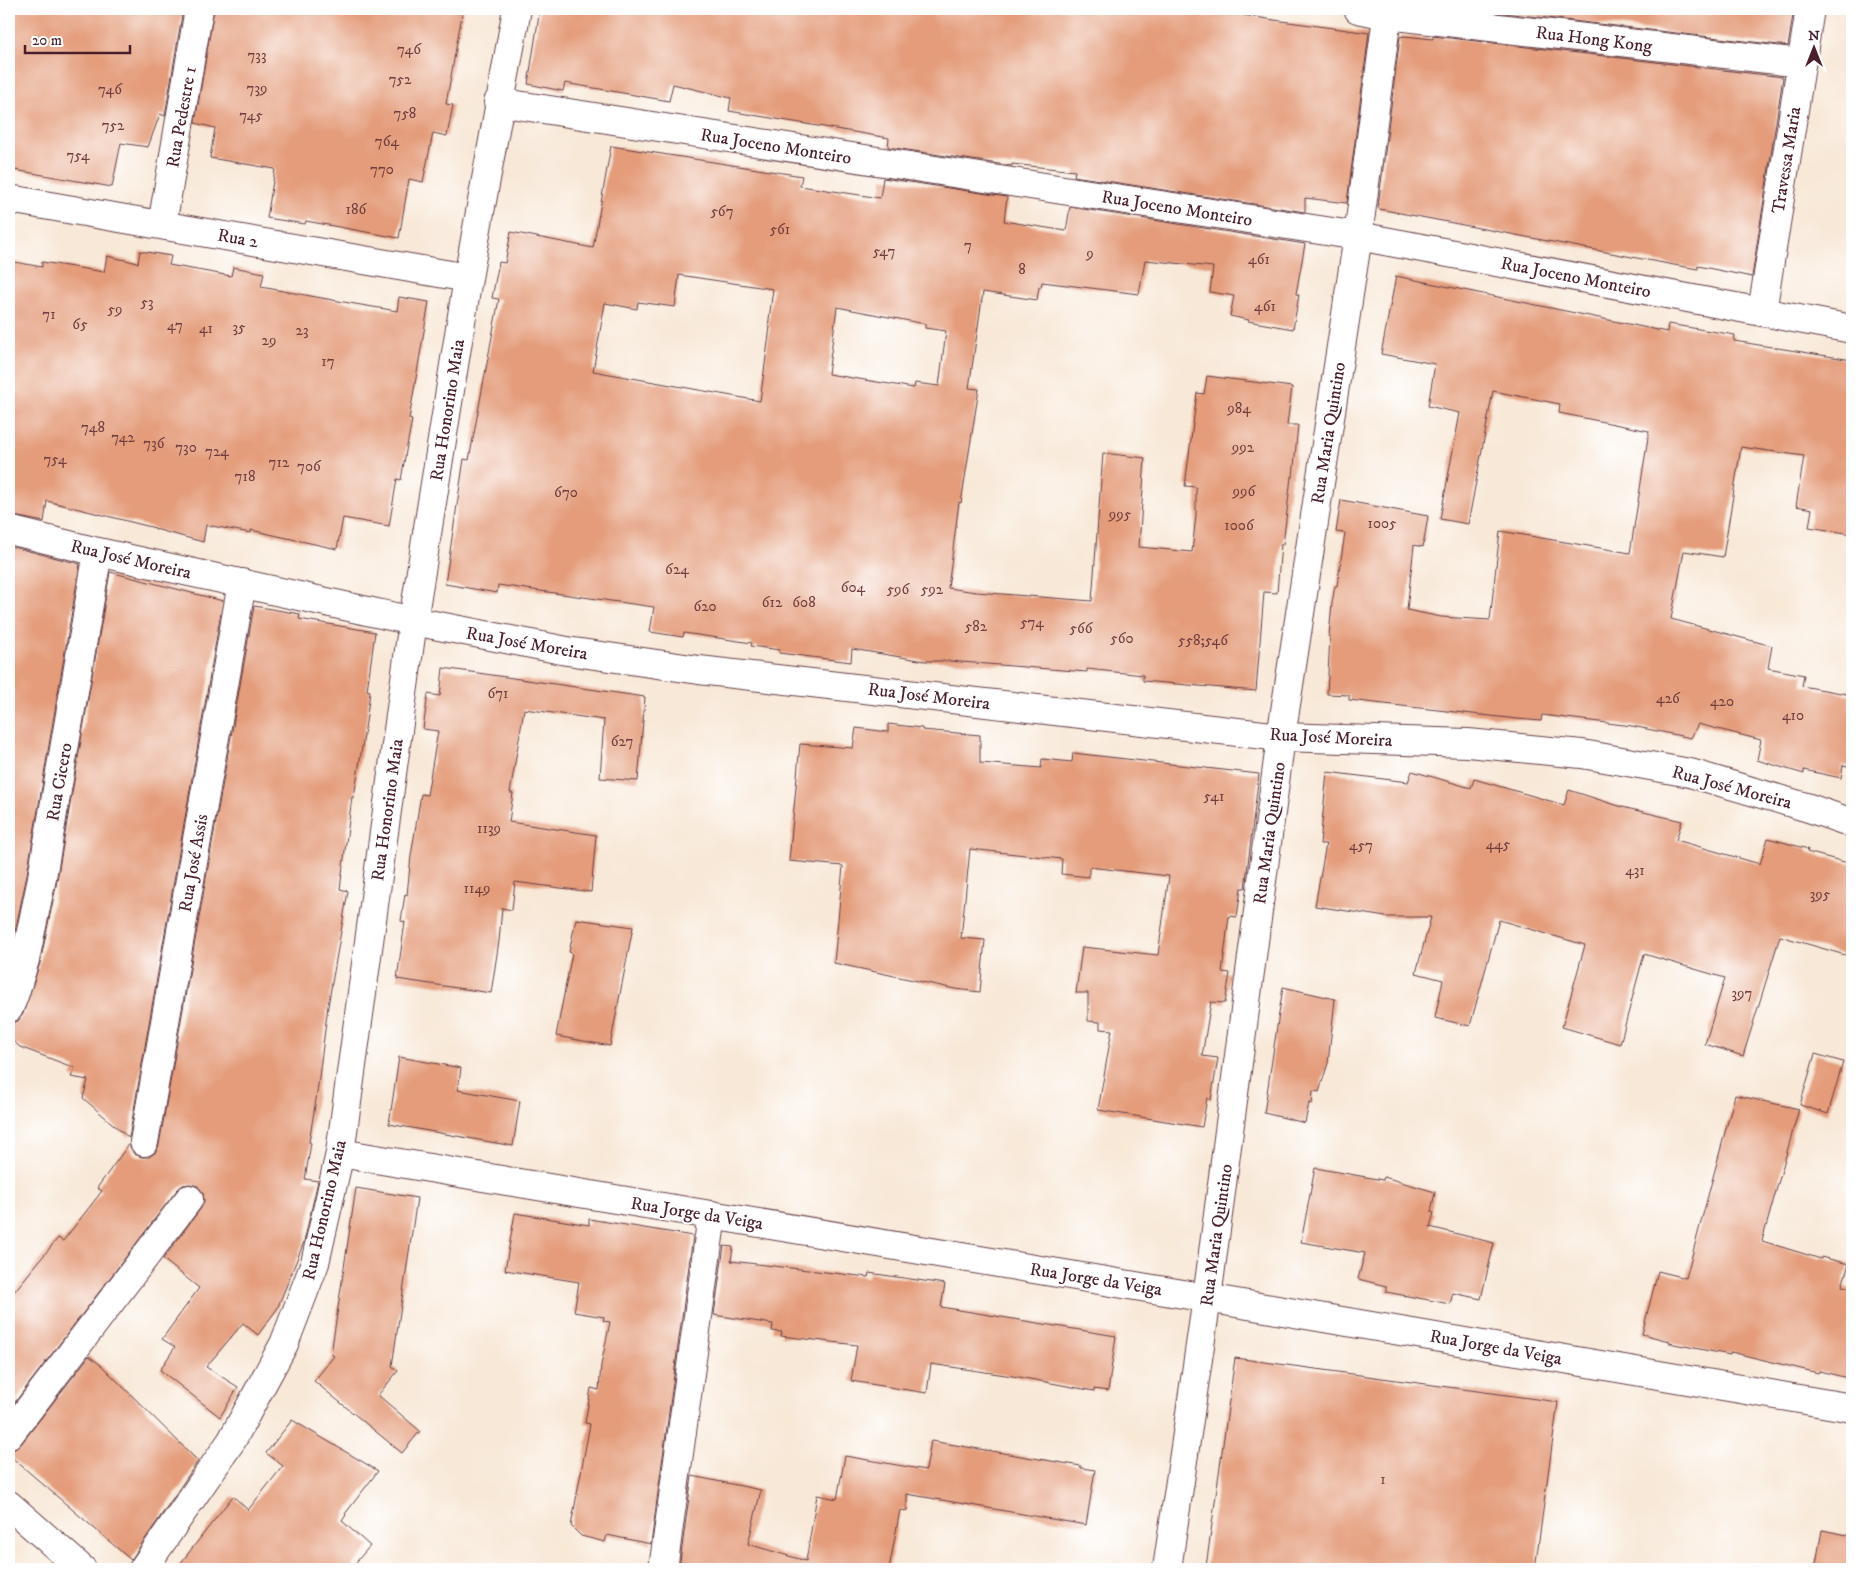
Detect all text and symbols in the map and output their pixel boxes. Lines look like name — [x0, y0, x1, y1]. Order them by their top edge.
scale bar — [25, 22, 130, 54]
street label: Rua Hong Kong — [1534, 22, 1654, 58]
north arrow — [1788, 22, 1838, 72]
text: N — [1808, 27, 1820, 45]
text: 20 m — [32, 31, 62, 50]
house number: 746 — [397, 40, 422, 59]
house number: 733 — [247, 46, 267, 65]
street label: Rua Pedestre 1 — [162, 65, 202, 170]
house number: 752 — [389, 70, 412, 89]
house number: 739 — [247, 79, 267, 98]
house number: 746 — [98, 80, 123, 99]
house number: 758 — [394, 104, 416, 123]
street label: Travessa Maria — [1768, 105, 1806, 215]
house number: 745 — [239, 106, 263, 125]
house number: 752 — [102, 116, 125, 135]
street label: Rua Joceno Monteiro — [699, 124, 853, 170]
house number: 764 — [375, 132, 400, 151]
house number: 754 — [66, 146, 90, 165]
house number: 770 — [370, 160, 394, 179]
street label: Rua Joceno Monteiro — [1100, 186, 1254, 232]
house number: 186 — [346, 200, 368, 219]
house number: 567 — [710, 202, 734, 221]
house number: 561 — [770, 220, 790, 239]
street label: Rua 2 — [216, 225, 260, 253]
house number: 7 — [964, 236, 972, 255]
house number: 547 — [873, 242, 895, 261]
house number: 9 — [1085, 244, 1094, 263]
house number: 461 — [1248, 250, 1270, 269]
street label: Rua Joceno Monteiro — [1499, 253, 1653, 303]
house number: 8 — [1018, 260, 1026, 279]
house number: 53 — [140, 293, 154, 312]
house number: 461 — [1254, 297, 1276, 316]
house number: 59 — [108, 300, 122, 319]
house number: 71 — [42, 305, 56, 324]
house number: 65 — [72, 315, 88, 334]
house number: 47 — [167, 316, 183, 335]
house number: 35 — [232, 318, 246, 337]
house number: 41 — [199, 319, 213, 338]
house number: 23 — [296, 321, 308, 340]
house number: 29 — [262, 331, 276, 350]
street label: Rua Honorino Maia — [426, 337, 470, 483]
house number: 17 — [321, 352, 335, 371]
street label: Rua Maria Quintino — [1307, 360, 1351, 506]
house number: 984 — [1226, 399, 1251, 418]
house number: 748 — [81, 418, 105, 437]
house number: 742 — [111, 428, 135, 447]
house number: 736 — [143, 434, 166, 453]
house number: 730 — [175, 438, 197, 457]
house number: 992 — [1231, 438, 1255, 457]
house number: 724 — [205, 442, 229, 461]
house number: 754 — [43, 450, 67, 469]
house number: 712 — [269, 453, 290, 472]
house number: 706 — [297, 457, 322, 476]
house number: 718 — [235, 467, 255, 486]
house number: 996 — [1232, 482, 1257, 501]
house number: 670 — [554, 483, 578, 502]
house number: 995 — [1108, 505, 1132, 524]
house number: 1005 — [1367, 514, 1397, 533]
house number: 1006 — [1224, 516, 1255, 535]
street label: Rua José Moreira — [68, 535, 194, 585]
house number: 624 — [665, 560, 689, 579]
house number: 604 — [841, 578, 866, 597]
house number: 596 — [887, 580, 911, 599]
house number: 592 — [921, 580, 944, 599]
house number: 612 — [762, 593, 783, 612]
house number: 608 — [792, 593, 816, 612]
house number: 620 — [693, 597, 717, 616]
house number: 574 — [1020, 613, 1044, 632]
house number: 582 — [965, 617, 988, 636]
house number: 566 — [1069, 619, 1094, 638]
street label: Rua José Moreira — [464, 622, 590, 666]
house number: 560 — [1110, 629, 1134, 648]
house number: 558;546 — [1178, 631, 1229, 650]
street label: Rua José Moreira — [866, 679, 992, 715]
house number: 671 — [487, 684, 509, 703]
house number: 426 — [1656, 689, 1681, 708]
house number: 420 — [1710, 692, 1734, 711]
house number: 410 — [1782, 706, 1804, 725]
street label: Rua José Moreira — [1269, 724, 1393, 752]
house number: 627 — [611, 732, 633, 751]
street label: Rua Honorino Maia — [367, 737, 409, 883]
street label: Rua Cicero — [42, 741, 78, 823]
street label: Rua Maria Quintino — [1249, 760, 1291, 906]
street label: Rua José Moreira — [1669, 761, 1794, 815]
house number: 541 — [1204, 787, 1224, 806]
street label: Rua José Assis — [175, 812, 213, 914]
house number: 1139 — [477, 819, 501, 838]
house number: 445 — [1486, 835, 1511, 854]
house number: 457 — [1349, 836, 1373, 855]
house number: 431 — [1625, 861, 1645, 880]
house number: 1149 — [463, 879, 491, 898]
house number: 395 — [1810, 885, 1831, 904]
house number: 397 — [1732, 984, 1753, 1003]
street label: Rua Honorino Maia — [298, 1138, 352, 1283]
street label: Rua Maria Quintino — [1196, 1162, 1238, 1308]
street label: Rua Jorge da Veiga — [629, 1193, 765, 1235]
street label: Rua Jorge da Veiga — [1028, 1259, 1164, 1301]
street label: Rua Jorge da Veiga — [1428, 1326, 1564, 1371]
house number: 1 — [1380, 1470, 1386, 1489]

